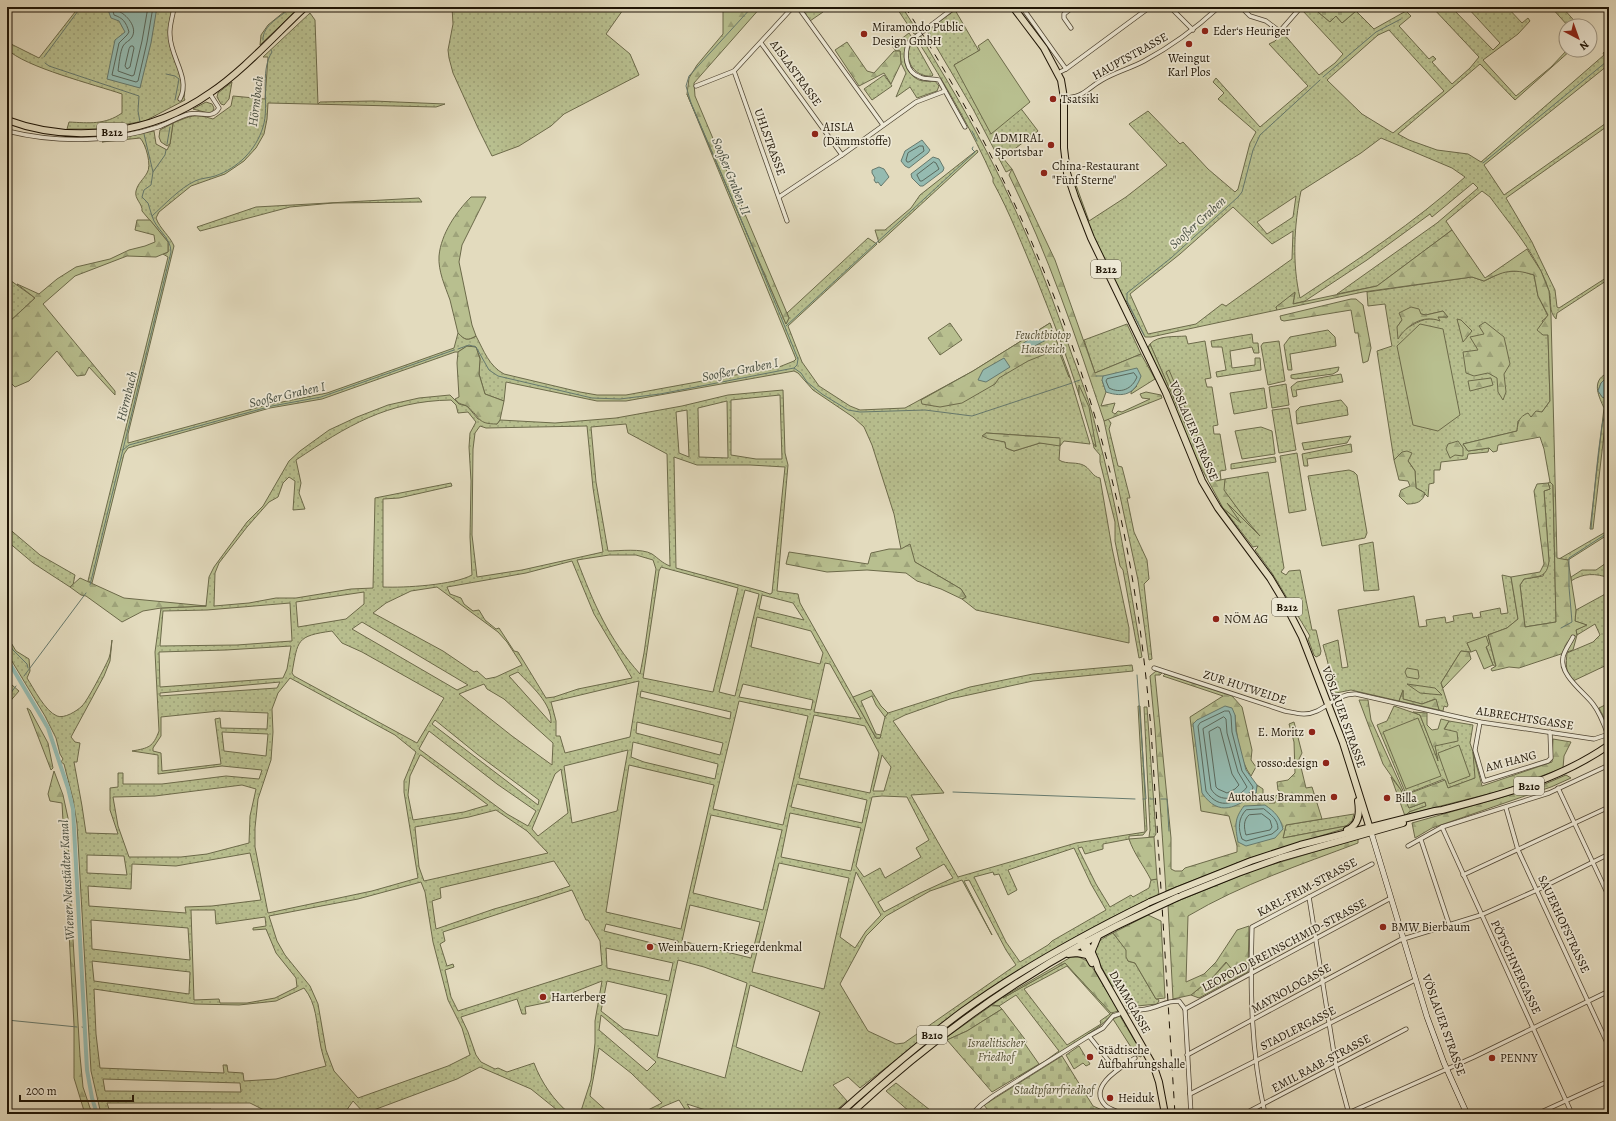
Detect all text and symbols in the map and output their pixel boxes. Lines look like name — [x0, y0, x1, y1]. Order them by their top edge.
north arrow — [1558, 18, 1598, 58]
place label: Miramondo Public Design GmbH — [872, 19, 963, 49]
place label: Eder‘s Heuriger — [1213, 23, 1291, 39]
marker: Eder‘s Heuriger — [1200, 26, 1210, 36]
marker: Miramondo Public Design GmbH — [859, 29, 869, 39]
street label: HAUPTSTRASSE — [1089, 29, 1171, 83]
street label: AISLASTRASSE — [766, 36, 825, 109]
text: N — [1576, 37, 1592, 53]
marker: Weingut Karl Plos — [1184, 39, 1194, 49]
place label: Weingut Karl Plos — [1167, 50, 1211, 80]
water label: Hörmbach — [244, 75, 267, 128]
place label: Tsatsiki — [1061, 91, 1099, 107]
marker: Tsatsiki — [1048, 94, 1058, 104]
street label: UHLSTRASSE — [750, 106, 790, 178]
place label: AISLA (Dämmstoffe) — [822, 119, 891, 149]
road number: B212 — [97, 123, 127, 141]
marker: AISLA (Dämmstoffe) — [810, 129, 820, 139]
place label: ADMIRAL Sportsbar — [992, 130, 1044, 160]
water label: Sooßer Graben II — [708, 135, 755, 218]
marker: ADMIRAL Sportsbar — [1046, 140, 1056, 150]
place label: China-Restaurant "Fünf Sterne" — [1052, 158, 1140, 188]
marker: China-Restaurant "Fünf Sterne" — [1039, 168, 1049, 178]
water label: Sooßer Graben — [1165, 192, 1229, 252]
road number: B212 — [1091, 260, 1121, 278]
park label: Feuchtbiotop Haasteich — [1015, 327, 1072, 357]
water label: Sooßer Graben I — [700, 354, 780, 385]
water label: Hörmbach — [112, 369, 141, 423]
water label: Sooßer Graben I — [247, 377, 327, 411]
street label: VÖSLAUER STRASSE — [1165, 378, 1222, 483]
road number: B212 — [1272, 598, 1302, 616]
place label: NÖM AG — [1224, 611, 1268, 627]
marker: NÖM AG — [1211, 614, 1221, 624]
street label: VÖSLAUER STRASSE — [1318, 663, 1370, 770]
street label: ZUR HUTWEIDE — [1201, 666, 1289, 708]
street label: ALBRECHTSGASSE — [1474, 702, 1575, 734]
place label: E. Moritz — [1258, 724, 1304, 740]
marker: E. Moritz — [1307, 727, 1317, 737]
street label: AM HANG — [1483, 747, 1538, 776]
place label: rosso:design — [1256, 755, 1318, 771]
marker: rosso:design — [1321, 758, 1331, 768]
road number: B210 — [1514, 777, 1544, 795]
place label: Autohaus Brammen — [1227, 789, 1326, 805]
place label: Billa — [1395, 790, 1417, 806]
marker: Autohaus Brammen — [1329, 792, 1339, 802]
marker: Billa — [1382, 793, 1392, 803]
water label: Wiener Neustädter Kanal — [55, 818, 78, 941]
street label: KARL-FRIM-STRASSE — [1254, 854, 1360, 920]
street label: SAUERHOFSTRASSE — [1534, 872, 1594, 976]
street label: LEOPOLD BREINSCHMID-STRASSE — [1199, 895, 1369, 995]
street label: PÖTSCHNERGASSE — [1487, 917, 1545, 1017]
place label: BMW Bierbaum — [1391, 919, 1470, 935]
marker: BMW Bierbaum — [1378, 922, 1388, 932]
place label: Weinbauern-Kriegerdenkmal — [657, 939, 802, 955]
marker: Weinbauern-Kriegerdenkmal — [645, 942, 655, 952]
street label: MAYNOLOGASSE — [1248, 959, 1334, 1017]
street label: DAMMGASSE — [1105, 968, 1155, 1036]
street label: VÖSLAUER STRASSE — [1418, 971, 1470, 1078]
place label: Harterberg — [551, 989, 606, 1005]
marker: Harterberg — [538, 992, 548, 1002]
street label: STADLERGASSE — [1257, 1002, 1339, 1054]
road number: B210 — [917, 1026, 947, 1044]
street label: EMIL RAAB-STRASSE — [1269, 1030, 1373, 1096]
park label: Israelitischer Friedhof — [967, 1035, 1025, 1065]
place label: Städtische Aufbahrungshalle — [1097, 1042, 1185, 1072]
place label: PENNY — [1500, 1050, 1538, 1066]
marker: Städtische Aufbahrungshalle — [1085, 1052, 1095, 1062]
marker: PENNY — [1487, 1053, 1497, 1063]
scale bar — [20, 1077, 133, 1103]
park label: Stadtpfarrfriedhof — [1014, 1082, 1097, 1098]
text: 200 m — [26, 1083, 57, 1099]
place label: Heiduk — [1118, 1090, 1155, 1106]
marker: Heiduk — [1105, 1093, 1115, 1103]

